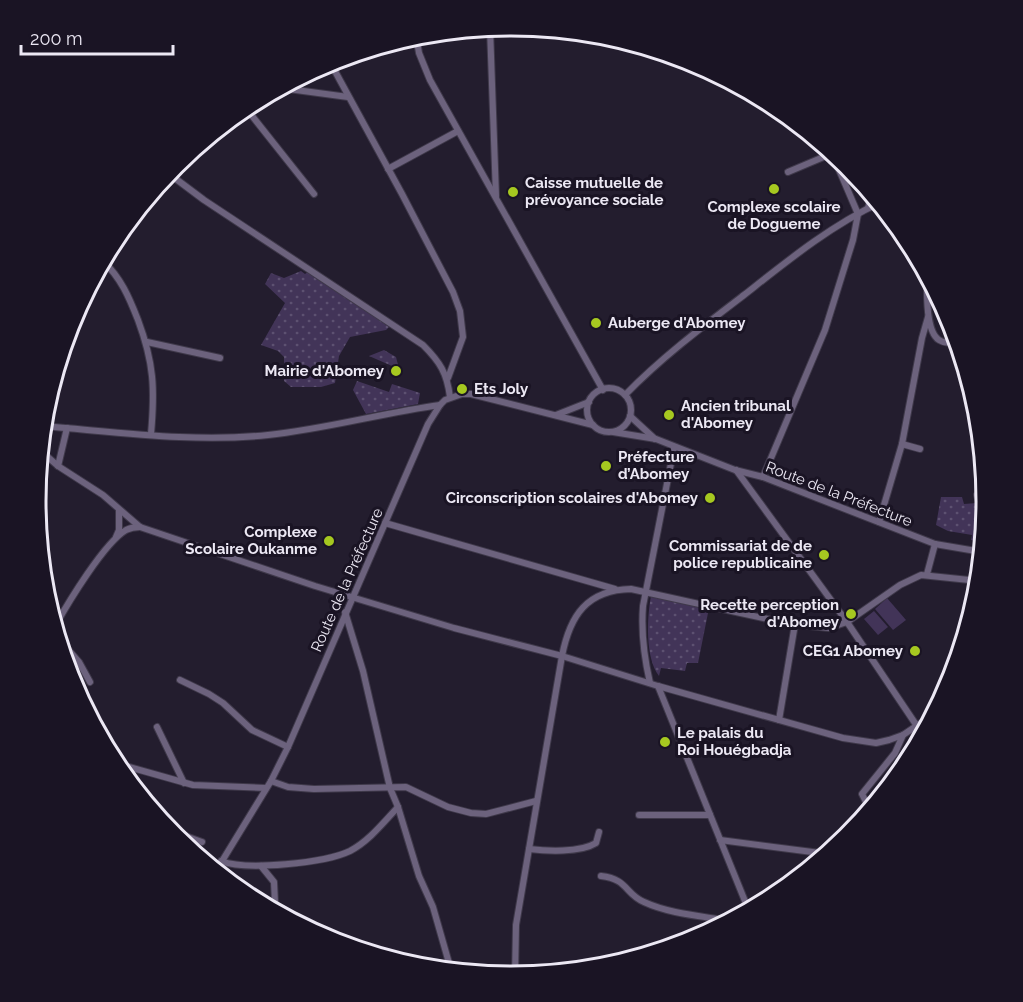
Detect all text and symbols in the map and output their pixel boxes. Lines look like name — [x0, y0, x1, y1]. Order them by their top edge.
scale bar — [21, 18, 172, 56]
text: 200 m — [30, 28, 83, 49]
place label: Caisse mutuelle de prévoyance sociale — [525, 174, 664, 209]
marker: Complexe scolaire de Dogueme — [767, 182, 781, 196]
marker: Caisse mutuelle de prévoyance sociale — [506, 185, 520, 199]
place label: Complexe scolaire de Dogueme — [707, 198, 841, 233]
place label: Auberge d'Abomey — [608, 314, 746, 332]
marker: Auberge d'Abomey — [589, 316, 603, 330]
place label: Mairie d'Abomey — [265, 362, 385, 380]
marker: Mairie d'Abomey — [389, 364, 403, 378]
place label: Ets Joly — [474, 380, 529, 398]
marker: Ets Joly — [455, 382, 469, 396]
place label: Ancien tribunal d'Abomey — [681, 397, 791, 432]
marker: Ancien tribunal d'Abomey — [662, 408, 676, 422]
place label: Préfecture d’Abomey — [618, 448, 695, 483]
street label: Route de la Préfecture — [763, 458, 915, 530]
marker: Préfecture d’Abomey — [599, 459, 613, 473]
place label: Circonscription scolaires d'Abomey — [446, 489, 699, 507]
marker: Circonscription scolaires d'Abomey — [703, 491, 717, 505]
street label: Route de la Préfecture — [307, 505, 387, 655]
place label: Complexe Scolaire Oukanme — [185, 523, 317, 558]
marker: Complexe Scolaire Oukanme — [322, 534, 336, 548]
place label: Commissariat de de police republicaine — [669, 537, 812, 572]
marker: Commissariat de de police republicaine — [817, 548, 831, 562]
place label: Recette perception d'Abomey — [700, 596, 840, 631]
marker: Recette perception d'Abomey — [844, 607, 858, 621]
place label: CEG1 Abomey — [803, 642, 904, 660]
marker: CEG1 Abomey — [908, 644, 922, 658]
place label: Le palais du Roi Houégbadja — [677, 724, 792, 759]
marker: Le palais du Roi Houégbadja — [658, 735, 672, 749]

